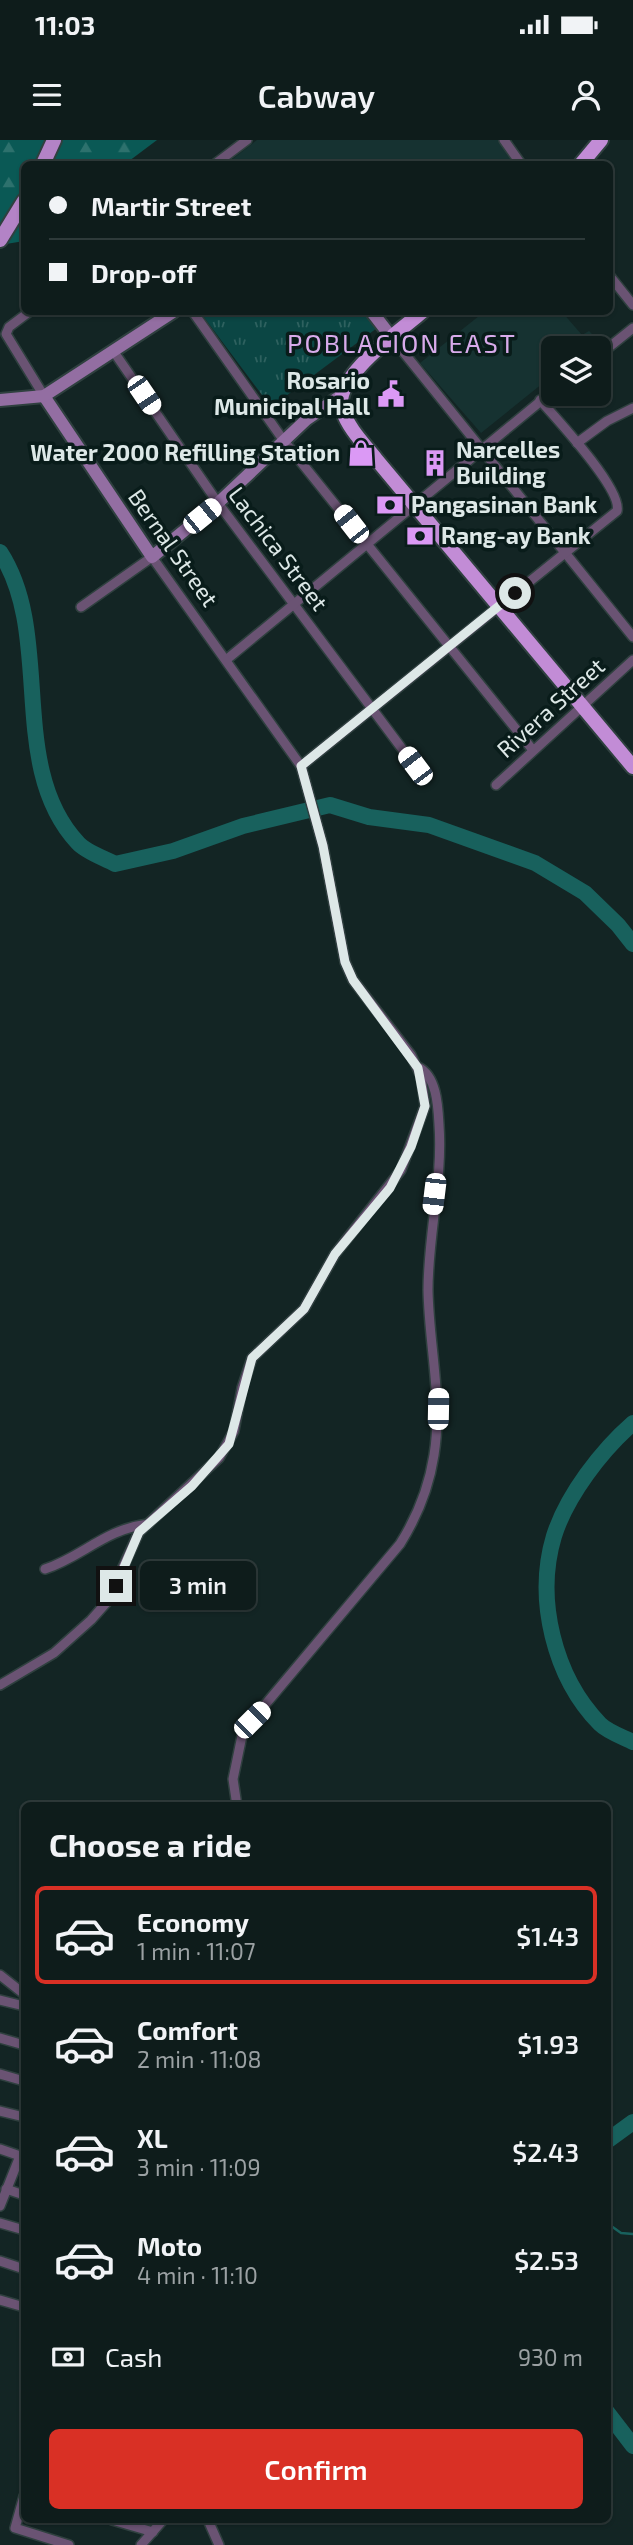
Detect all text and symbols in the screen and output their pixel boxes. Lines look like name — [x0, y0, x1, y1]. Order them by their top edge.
text: 11:03 — [35, 9, 95, 40]
icon: menu — [28, 76, 66, 114]
text: Cabway — [258, 76, 375, 114]
icon: person — [567, 76, 605, 114]
text: Martir Street — [91, 190, 251, 221]
text: Drop-off — [91, 257, 196, 288]
district label: POBLACION EAST — [287, 327, 517, 358]
map controls — [541, 336, 611, 406]
button: layers — [541, 336, 611, 406]
place label: Rosario Municipal Hall — [214, 366, 370, 420]
car — [124, 372, 165, 418]
public building icon: Rosario Municipal Hall — [376, 379, 406, 409]
place label: Narcelles Building — [456, 435, 560, 489]
place label: Water 2000 Refilling Station — [30, 438, 340, 466]
shop icon: Water 2000 Refilling Station — [346, 438, 376, 468]
building icon: Narcelles Building — [420, 448, 450, 478]
street label: Lachica Street — [223, 481, 335, 616]
street label: Bernal Street — [123, 483, 225, 612]
bank icon: Pangasinan Bank — [375, 490, 405, 520]
place label: Pangasinan Bank — [411, 490, 597, 518]
car — [180, 495, 225, 537]
car — [330, 501, 373, 547]
bank icon: Rang-ay Bank — [405, 521, 435, 551]
place label: Rang-ay Bank — [441, 521, 591, 549]
route start — [499, 577, 531, 609]
street label: Rivera Street — [491, 651, 610, 763]
car — [394, 743, 437, 789]
car — [422, 1172, 447, 1216]
car — [428, 1388, 449, 1430]
callout: 3 min — [140, 1562, 256, 1610]
route end — [100, 1570, 132, 1602]
text: 3 min — [169, 1571, 227, 1599]
car — [230, 1698, 275, 1742]
text: Choose a ride — [49, 1825, 252, 1863]
icon: car — [53, 1904, 116, 1967]
text: Economy — [137, 1906, 249, 1937]
text: $1.43 — [516, 1920, 579, 1951]
text: 1 min · 11:07 — [137, 1937, 256, 1965]
icon: car — [53, 2012, 116, 2075]
text: Comfort — [137, 2014, 238, 2045]
text: $1.93 — [517, 2028, 579, 2059]
text: 2 min · 11:08 — [137, 2045, 262, 2073]
icon: car — [53, 2120, 116, 2183]
text: XL — [137, 2122, 168, 2153]
text: $2.43 — [512, 2136, 579, 2167]
text: 3 min · 11:09 — [137, 2153, 261, 2181]
icon: car — [53, 2228, 116, 2291]
text: Moto — [137, 2230, 202, 2261]
text: $2.53 — [514, 2244, 579, 2275]
text: 4 min · 11:10 — [137, 2261, 258, 2289]
icon: cash — [49, 2338, 87, 2376]
text: Cash — [105, 2341, 162, 2372]
text: 930 m — [518, 2343, 583, 2371]
button: Confirm — [49, 2429, 583, 2509]

